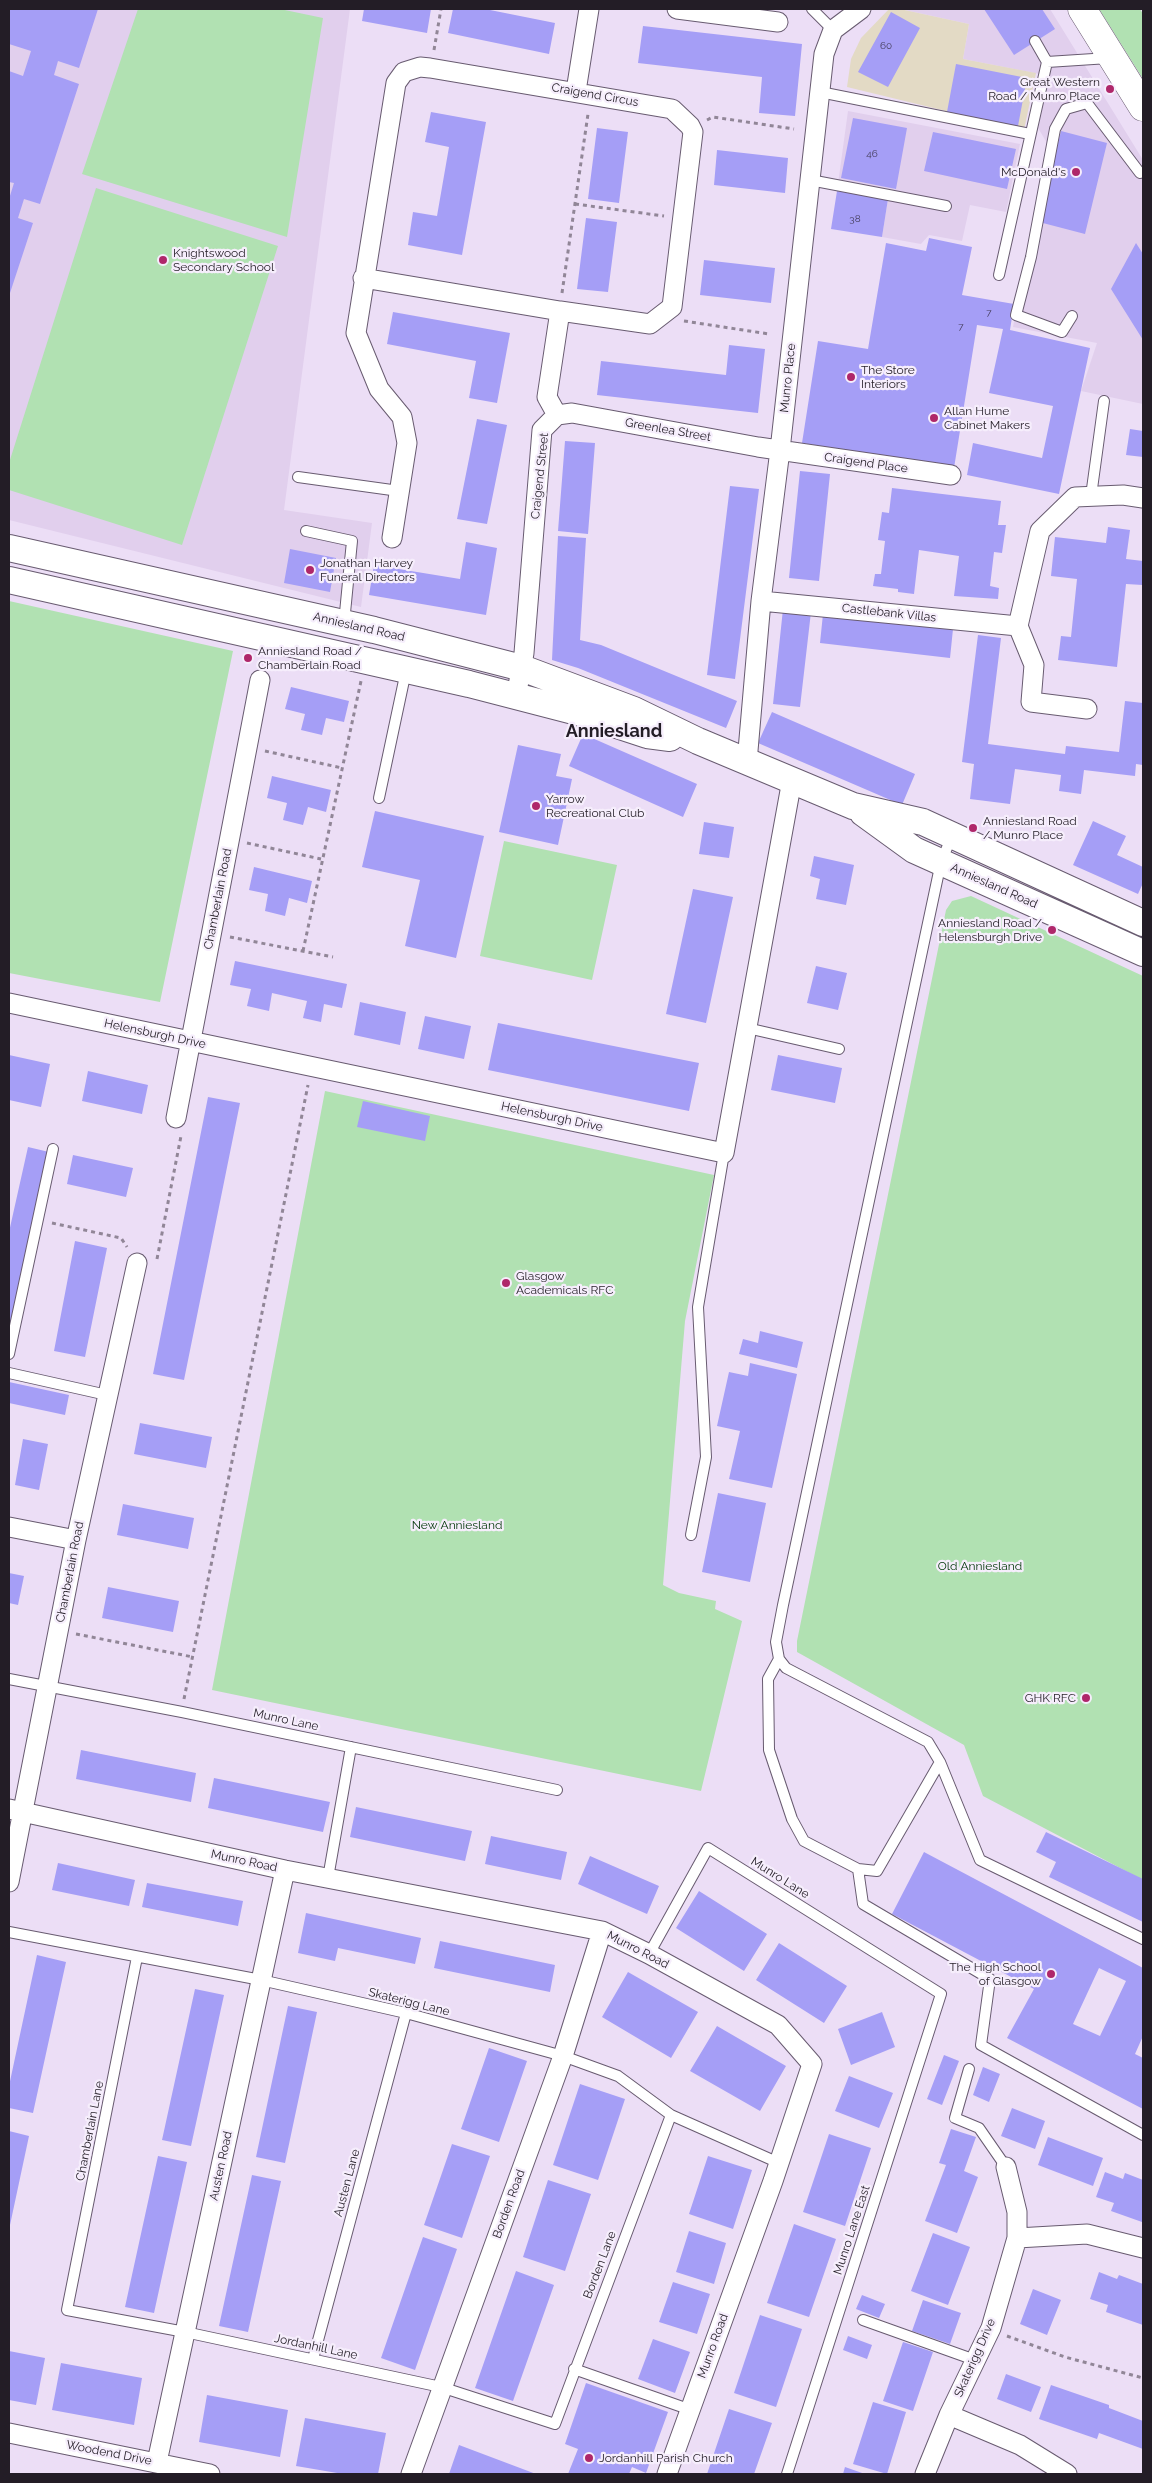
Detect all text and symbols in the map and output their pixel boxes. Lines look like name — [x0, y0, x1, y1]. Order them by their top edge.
house number: 60 — [880, 40, 892, 52]
place label: Great Western Road / Munro Place — [988, 75, 1100, 103]
street label: Craigend Circus — [550, 80, 640, 110]
marker: Great Western Road / Munro Place — [1104, 83, 1116, 95]
house number: 46 — [866, 148, 878, 160]
place label: McDonald's — [1001, 165, 1066, 179]
marker: McDonald's — [1070, 166, 1082, 178]
house number: 38 — [849, 213, 861, 225]
place label: Knightswood Secondary School — [173, 246, 274, 274]
marker: Knightswood Secondary School — [157, 254, 169, 266]
house number: 7 — [986, 307, 992, 319]
house number: 7 — [958, 321, 964, 333]
street label: Munro Place — [777, 343, 799, 413]
place label: The Store Interiors — [861, 363, 915, 391]
marker: The Store Interiors — [845, 371, 857, 383]
place label: Allan Hume Cabinet Makers — [944, 404, 1030, 432]
marker: Allan Hume Cabinet Makers — [928, 412, 940, 424]
street label: Greenlea Street — [624, 415, 712, 445]
street label: Craigend Street — [528, 432, 552, 520]
street label: Craigend Place — [823, 450, 909, 476]
place label: Jonathan Harvey Funeral Directors — [320, 556, 415, 584]
marker: Jonathan Harvey Funeral Directors — [304, 564, 316, 576]
street label: Castlebank Villas — [841, 601, 937, 625]
street label: Anniesland Road — [312, 609, 406, 645]
place label: Anniesland Road / Chamberlain Road — [258, 644, 362, 672]
marker: Anniesland Road / Chamberlain Road — [242, 652, 254, 664]
district label: Anniesland — [566, 721, 662, 743]
place label: Yarrow Recreational Club — [546, 792, 644, 820]
marker: Yarrow Recreational Club — [530, 800, 542, 812]
place label: Anniesland Road / Munro Place — [983, 814, 1077, 842]
marker: Anniesland Road / Munro Place — [967, 822, 979, 834]
street label: Chamberlain Road — [201, 847, 235, 951]
street label: Anniesland Road — [948, 860, 1040, 912]
place label: Anniesland Road / Helensburgh Drive — [938, 916, 1042, 944]
marker: Anniesland Road / Helensburgh Drive — [1046, 924, 1058, 936]
street label: Helensburgh Drive — [103, 1016, 207, 1052]
street label: Helensburgh Drive — [500, 1099, 604, 1135]
place label: Glasgow Academicals RFC — [516, 1269, 613, 1297]
marker: Glasgow Academicals RFC — [500, 1277, 512, 1289]
park label: New Anniesland — [412, 1518, 502, 1532]
street label: Chamberlain Road — [53, 1520, 87, 1624]
park label: Old Anniesland — [938, 1559, 1022, 1573]
place label: GHK RFC — [1025, 1691, 1076, 1705]
marker: GHK RFC — [1080, 1692, 1092, 1704]
street label: Munro Lane — [252, 1706, 320, 1734]
street label: Munro Road — [209, 1847, 279, 1875]
street label: Munro Lane — [748, 1854, 812, 1902]
street label: Munro Road — [605, 1928, 671, 1972]
place label: The High School of Glasgow — [949, 1960, 1041, 1988]
marker: The High School of Glasgow — [1045, 1968, 1057, 1980]
street label: Skaterigg Lane — [367, 1985, 451, 2019]
street label: Chamberlain Lane — [73, 2080, 107, 2182]
street label: Austen Road — [207, 2130, 235, 2202]
street label: Austen Lane — [331, 2148, 363, 2218]
street label: Borden Road — [490, 2167, 528, 2241]
street label: Munro Lane East — [831, 2183, 873, 2277]
street label: Borden Lane — [580, 2229, 620, 2301]
street label: Munro Road — [695, 2312, 731, 2380]
street label: Skaterigg Drive — [951, 2317, 999, 2399]
street label: Jordanhill Lane — [273, 2331, 359, 2363]
street label: Woodend Drive — [65, 2438, 153, 2468]
place label: Jordanhill Parish Church — [599, 2451, 733, 2465]
marker: Jordanhill Parish Church — [583, 2452, 595, 2464]

